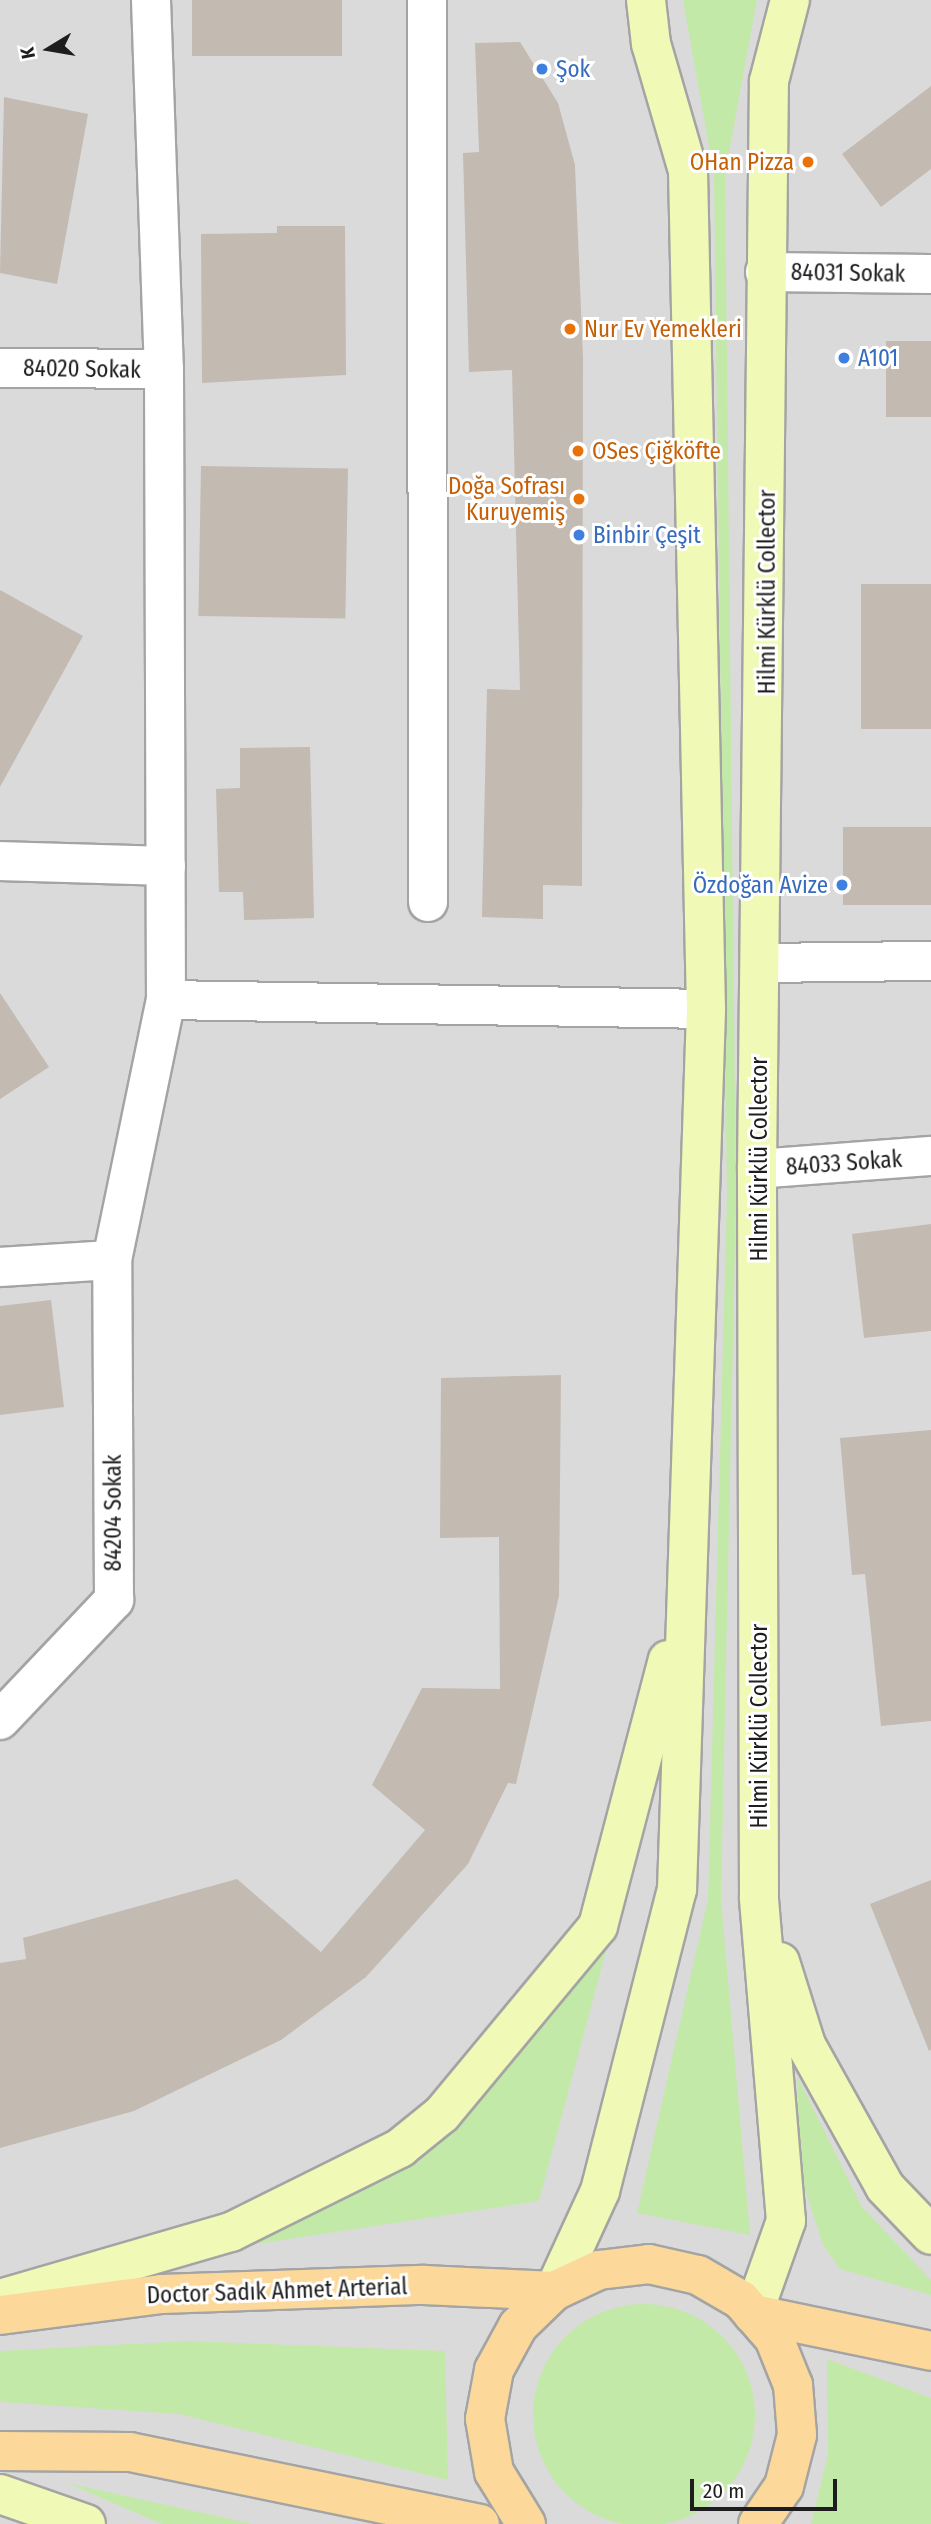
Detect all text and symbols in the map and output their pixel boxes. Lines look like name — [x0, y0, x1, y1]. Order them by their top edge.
north arrow — [14, 14, 84, 84]
text: K — [16, 45, 40, 61]
place label: Şok — [556, 55, 590, 83]
marker: Şok — [534, 61, 550, 77]
place label: OHan Pizza — [690, 148, 794, 176]
marker: OHan Pizza — [800, 154, 816, 170]
street label: 84031 Sokak — [791, 258, 905, 288]
place label: Nur Ev Yemekleri — [584, 315, 742, 343]
marker: Nur Ev Yemekleri — [562, 321, 578, 337]
place label: A101 — [858, 344, 898, 372]
marker: A101 — [836, 350, 852, 366]
street label: 84020 Sokak — [23, 354, 141, 384]
place label: OSes Çiğköfte — [592, 437, 721, 465]
marker: OSes Çiğköfte — [570, 443, 586, 459]
place label: Doğa Sofrası Kuruyemiş — [448, 472, 565, 526]
street label: Hilmi Kürklü Collector — [753, 490, 781, 694]
marker: Doğa Sofrası Kuruyemiş — [571, 491, 587, 507]
place label: Binbir Çeşit — [593, 521, 701, 549]
marker: Binbir Çeşit — [571, 527, 587, 543]
place label: Özdoğan Avize — [693, 871, 828, 899]
marker: Özdoğan Avize — [834, 877, 850, 893]
street label: Hilmi Kürklü Collector — [745, 1057, 773, 1261]
street label: 84033 Sokak — [785, 1145, 903, 1181]
street label: 84204 Sokak — [99, 1455, 127, 1571]
street label: Hilmi Kürklü Collector — [745, 1624, 773, 1828]
street label: Doctor Sadık Ahmet Arterial — [146, 2273, 408, 2309]
scale bar — [693, 2464, 840, 2508]
text: 20 m — [703, 2478, 744, 2504]

